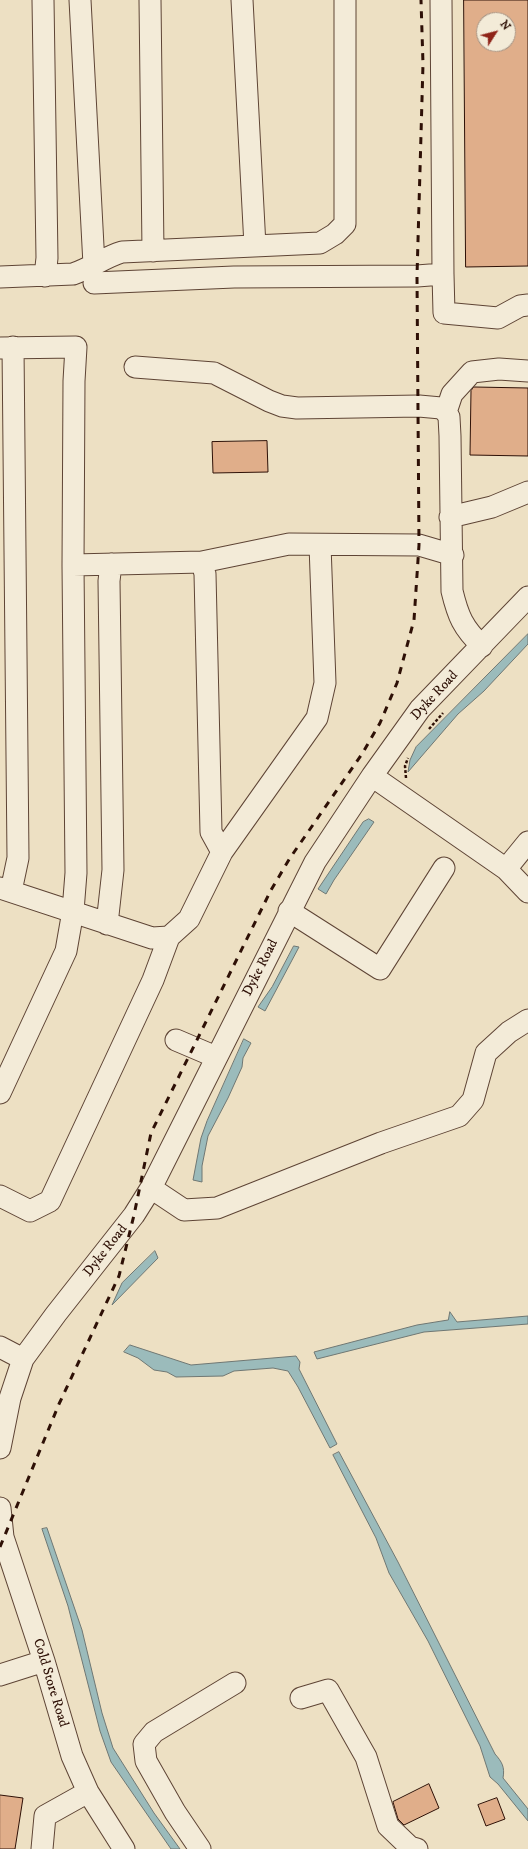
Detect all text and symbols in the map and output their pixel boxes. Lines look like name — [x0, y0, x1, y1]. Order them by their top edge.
north arrow — [476, 12, 516, 52]
text: N — [497, 18, 513, 33]
street label: Dyke Road — [408, 668, 462, 724]
street label: Dyke Road — [240, 937, 282, 999]
street label: Dyke Road — [80, 1222, 132, 1280]
street label: Cold Store Road — [29, 1637, 71, 1729]

